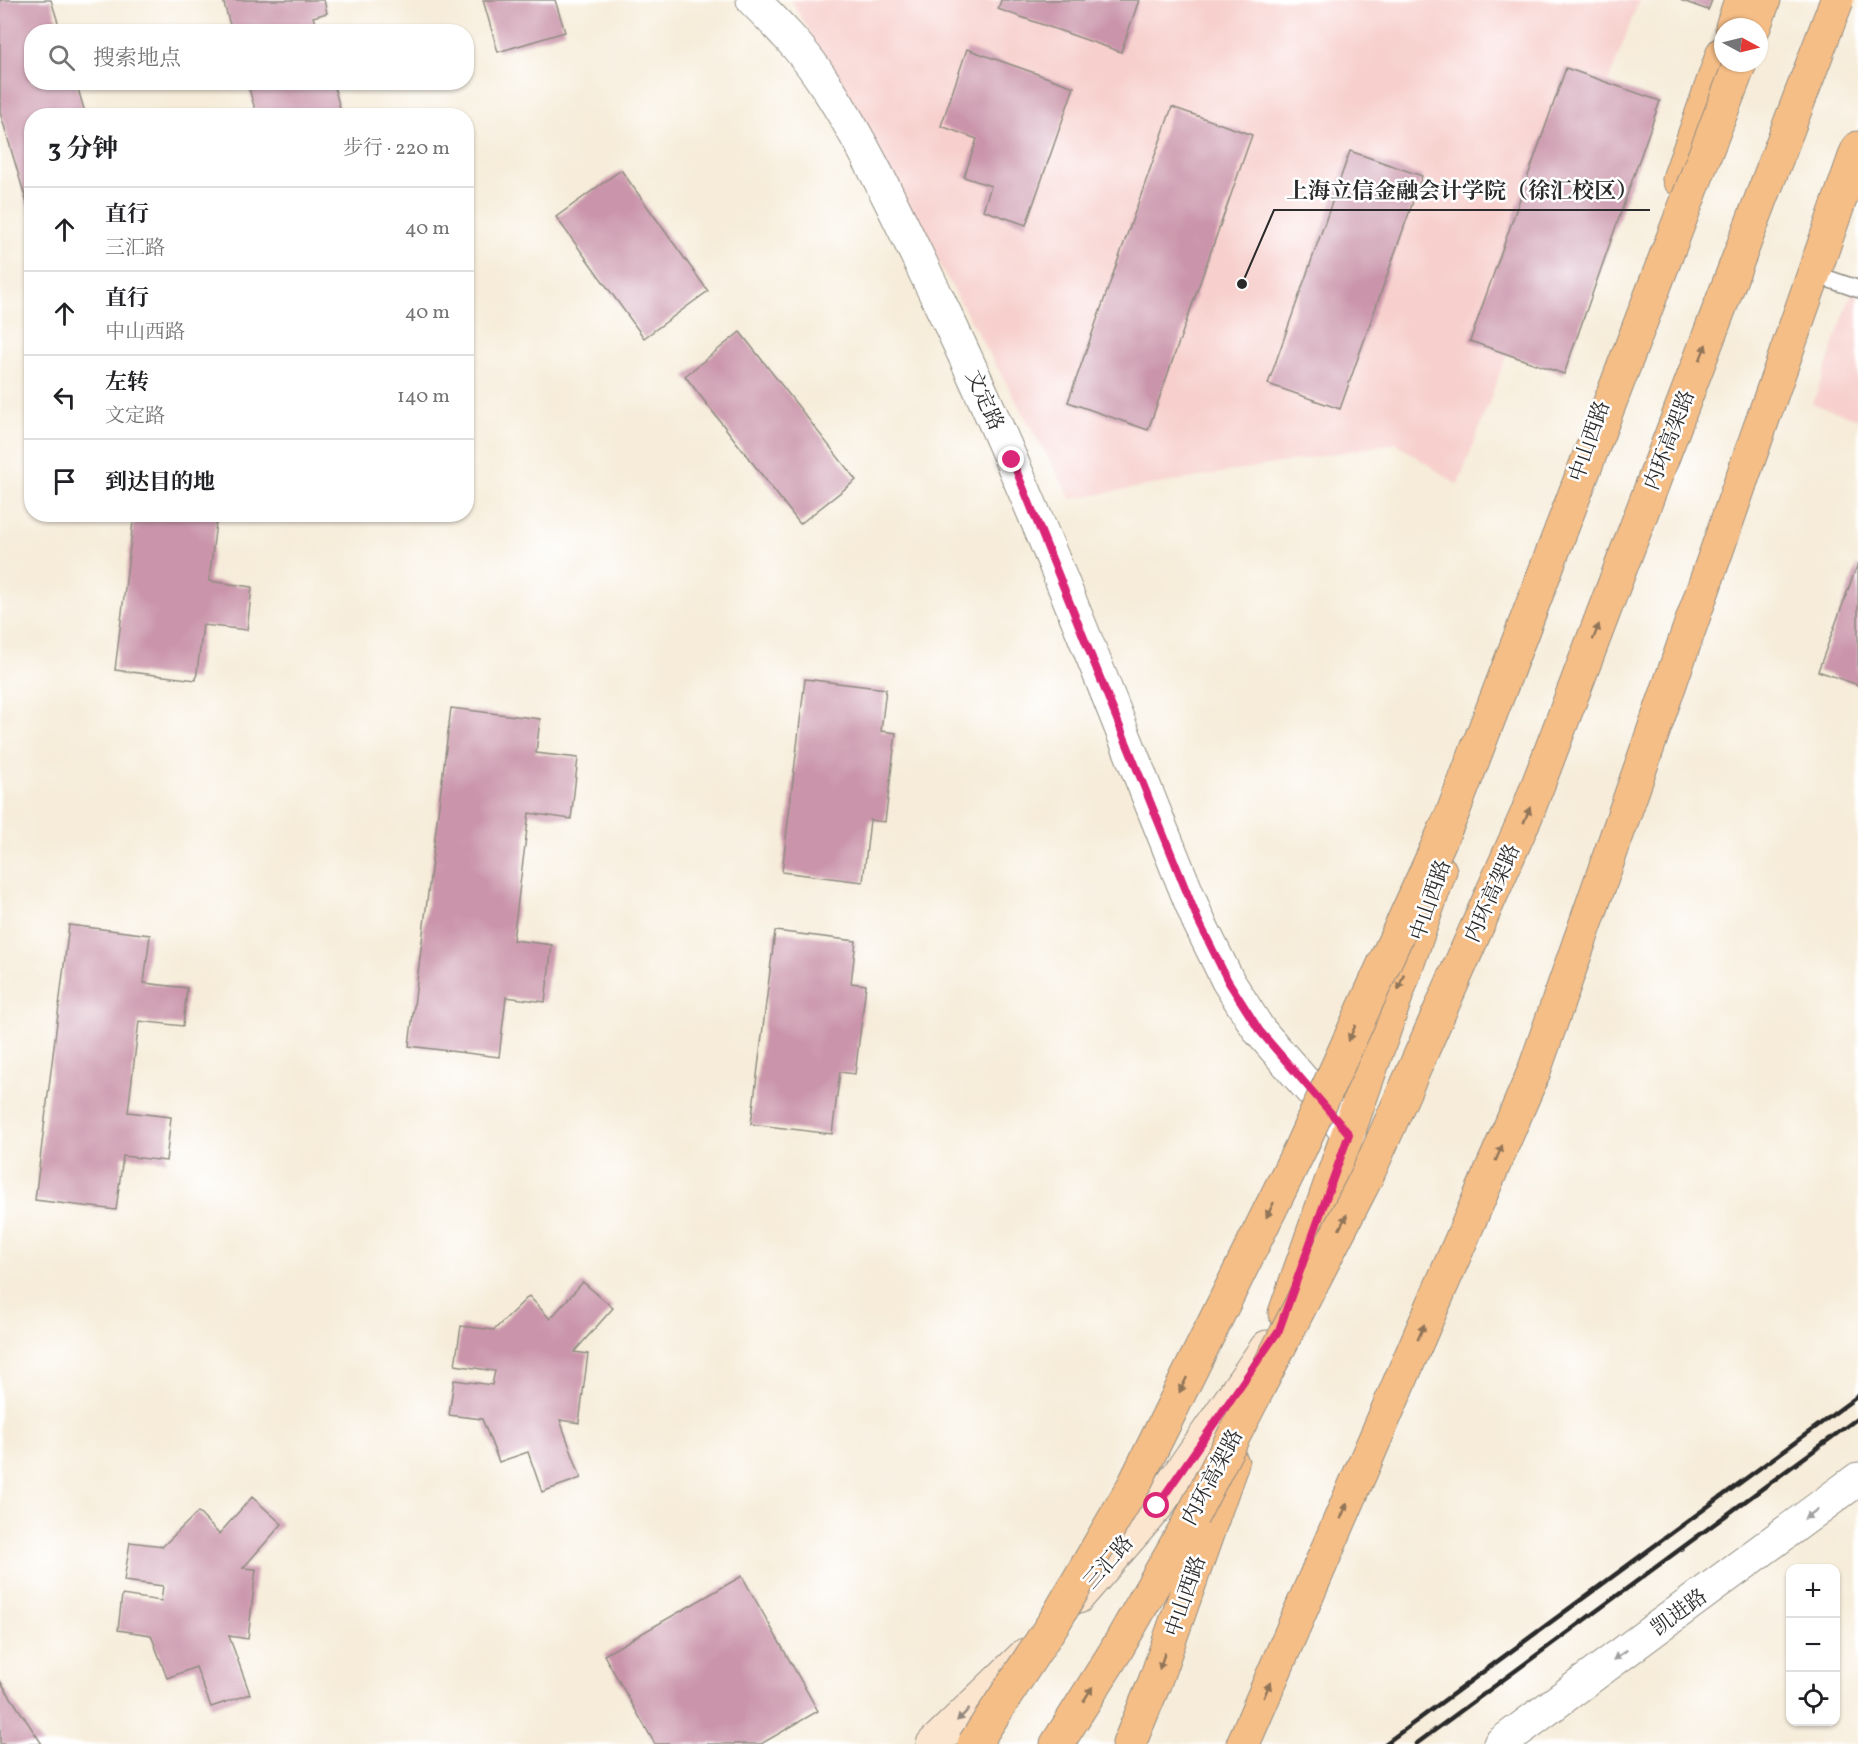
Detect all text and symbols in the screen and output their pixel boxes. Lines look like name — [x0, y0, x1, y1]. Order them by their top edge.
north arrow — [1714, 18, 1768, 72]
search box — [24, 24, 474, 90]
icon: search — [45, 41, 78, 74]
text: 搜索地点 — [93, 44, 181, 75]
text: 3 分钟 — [48, 132, 118, 168]
text: 步行 · 220 m — [343, 135, 450, 163]
callout: 上海立信金融会计学院（徐汇校区） — [1274, 170, 1650, 210]
text: 上海立信金融会计学院（徐汇校区） — [1286, 177, 1638, 208]
text: 直行 — [105, 200, 149, 231]
icon: ahead — [48, 213, 81, 246]
text: 40 m — [405, 215, 450, 243]
text: 三汇路 — [105, 235, 165, 263]
text: 直行 — [105, 284, 149, 315]
icon: ahead — [48, 297, 81, 330]
text: 40 m — [405, 299, 450, 327]
text: 中山西路 — [105, 319, 185, 347]
one-way arrow — [1699, 343, 1708, 361]
street label: 文定路 — [958, 366, 1010, 435]
text: 左转 — [105, 368, 149, 399]
icon: left — [48, 381, 81, 414]
text: 140 m — [397, 383, 450, 411]
street label: 内环高架路 — [1638, 386, 1703, 495]
street label: 中山西路 — [1563, 397, 1618, 486]
text: 文定路 — [105, 403, 165, 431]
route end — [998, 446, 1024, 472]
icon: arrive — [48, 465, 81, 498]
text: 到达目的地 — [105, 468, 215, 499]
one-way arrow — [1591, 623, 1601, 641]
one-way arrow — [1522, 805, 1532, 823]
street label: 内环高架路 — [1459, 840, 1528, 947]
street label: 中山西路 — [1404, 856, 1459, 945]
one-way arrow — [1396, 973, 1406, 991]
one-way arrow — [1347, 1025, 1357, 1043]
one-way arrow — [1494, 1145, 1503, 1162]
one-way arrow — [1265, 1202, 1274, 1219]
one-way arrow — [1338, 1213, 1348, 1231]
one-way arrow — [1416, 1323, 1426, 1341]
one-way arrow — [1179, 1376, 1189, 1394]
street label: 内环高架路 — [1176, 1425, 1251, 1531]
route start — [1143, 1492, 1169, 1518]
one-way arrow — [1339, 1502, 1349, 1520]
one-way arrow — [1803, 1508, 1819, 1520]
street label: 三汇路 — [1078, 1530, 1141, 1596]
street label: 中山西路 — [1159, 1552, 1214, 1641]
map controls — [1786, 1564, 1840, 1726]
button: + — [1786, 1564, 1840, 1618]
street label: 凯进路 — [1646, 1583, 1714, 1643]
button: − — [1786, 1618, 1840, 1672]
one-way arrow — [1613, 1649, 1629, 1661]
one-way arrow — [1156, 1652, 1166, 1670]
button: locate — [1786, 1672, 1840, 1726]
one-way arrow — [1262, 1681, 1272, 1699]
one-way arrow — [1083, 1686, 1094, 1702]
one-way arrow — [955, 1708, 970, 1722]

